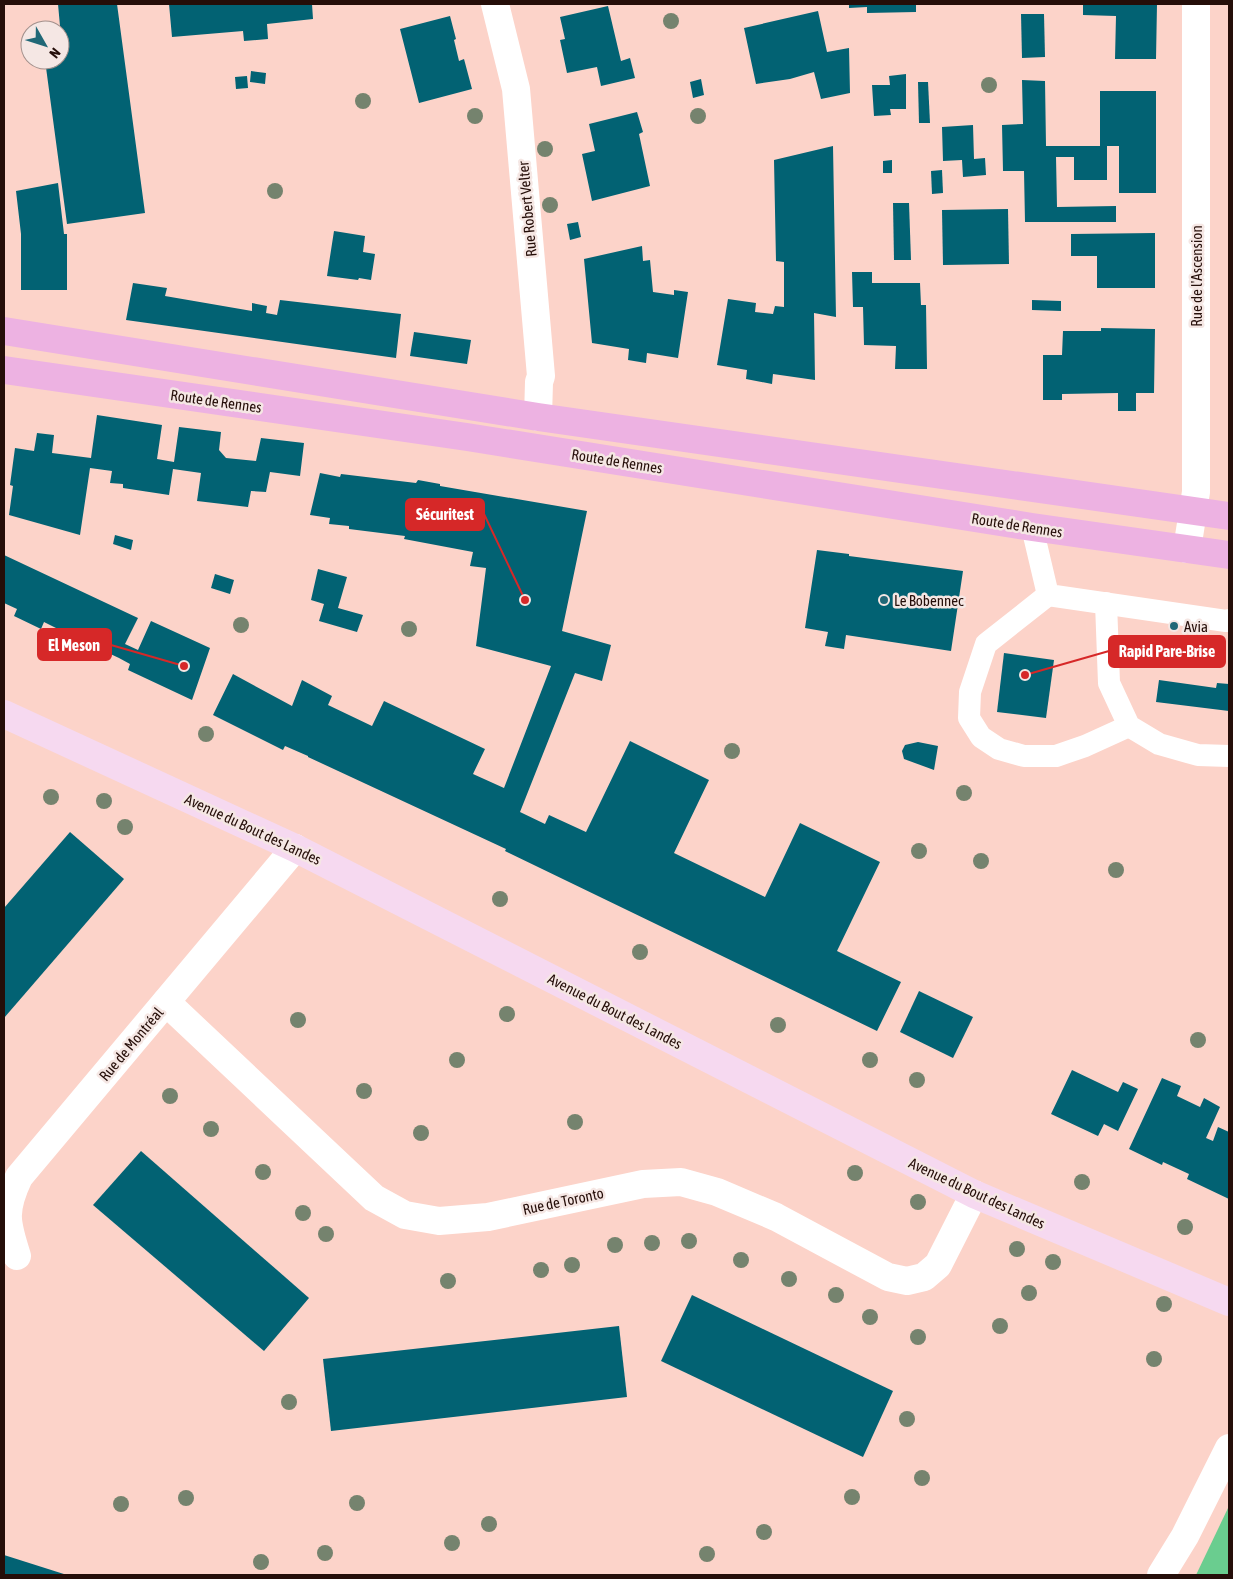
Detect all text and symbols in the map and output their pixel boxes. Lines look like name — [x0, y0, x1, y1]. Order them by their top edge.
north arrow — [20, 20, 70, 70]
text: N — [46, 45, 64, 61]
street label: Rue Robert Velter — [514, 160, 540, 257]
street label: Rue de l'Ascension — [1188, 225, 1205, 327]
street label: Route de Rennes — [169, 386, 263, 416]
street label: Route de Rennes — [570, 445, 664, 477]
callout: Sécuritest — [406, 499, 484, 530]
text: Sécuritest — [416, 505, 474, 523]
street label: Route de Rennes — [970, 509, 1064, 541]
place label: Le Bobennec — [894, 592, 964, 609]
marker: Le Bobennec — [878, 594, 890, 606]
place label: Avia — [1184, 618, 1208, 635]
marker: Avia — [1168, 620, 1180, 632]
callout: El Meson — [38, 629, 111, 660]
text: El Meson — [48, 636, 100, 654]
callout: Rapid Pare-Brise — [1109, 636, 1225, 667]
text: Rapid Pare-Brise — [1119, 642, 1215, 660]
street label: Avenue du Bout des Landes — [182, 790, 324, 868]
street label: Avenue du Bout des Landes — [545, 970, 685, 1052]
street label: Rue de Montréal — [95, 1004, 167, 1084]
street label: Avenue du Bout des Landes — [906, 1154, 1048, 1232]
street label: Rue de Toronto — [521, 1184, 605, 1218]

